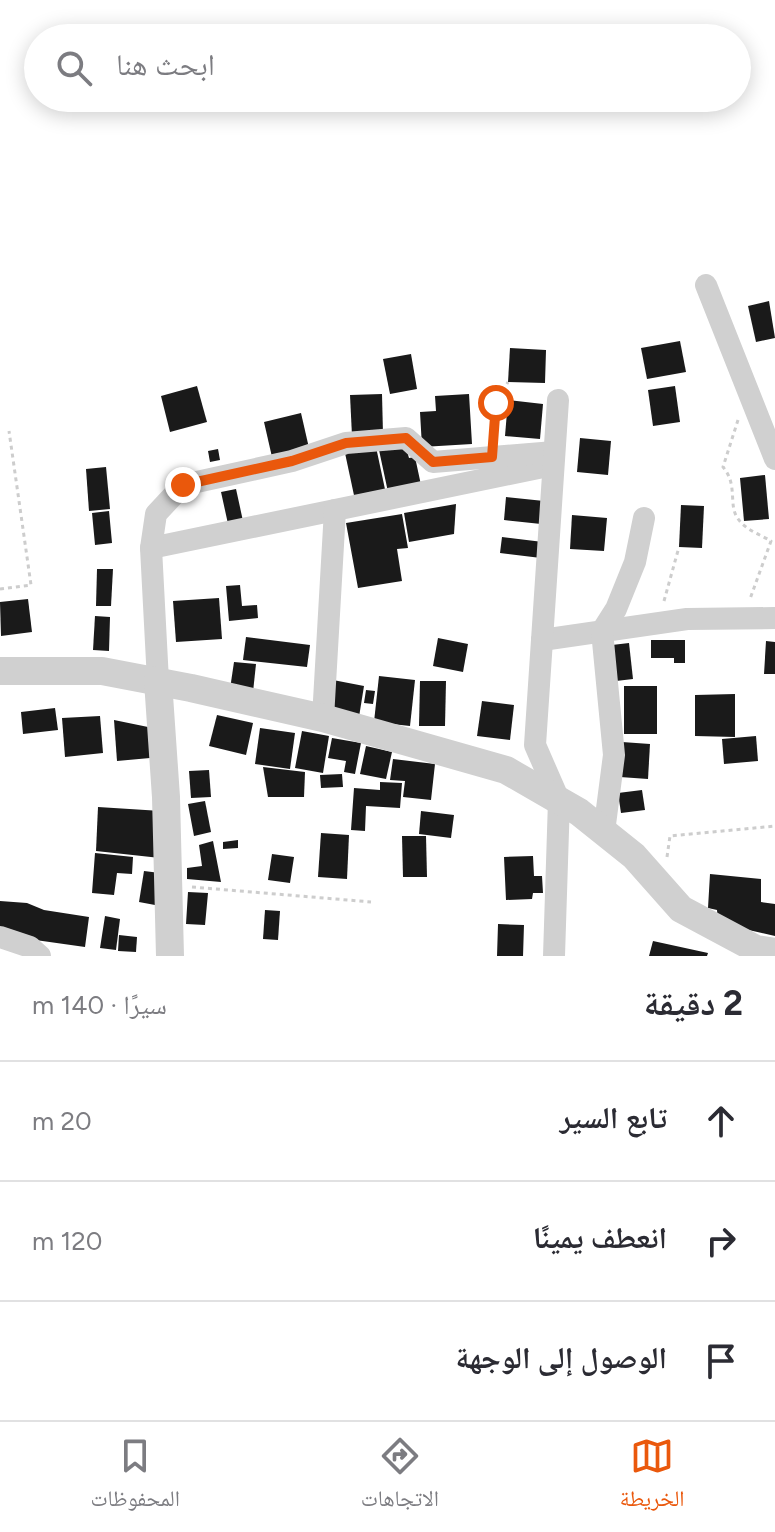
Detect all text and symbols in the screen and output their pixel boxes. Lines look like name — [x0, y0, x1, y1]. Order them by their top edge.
search box — [24, 24, 751, 112]
icon: search — [52, 46, 96, 90]
text: ابحث هنا — [116, 46, 215, 83]
route start — [478, 385, 514, 421]
route end — [165, 467, 201, 503]
text: 2 دقيقة — [644, 983, 743, 1024]
text: سيرًا · 140 m — [32, 989, 167, 1021]
text: تابع السير — [560, 1099, 667, 1136]
icon: ahead — [699, 1099, 743, 1143]
text: 20 m — [32, 1105, 92, 1137]
text: انعطف يمينًا — [533, 1219, 667, 1256]
icon: right — [699, 1219, 743, 1263]
text: 120 m — [32, 1225, 103, 1257]
text: الوصول إلى الوجهة — [455, 1339, 667, 1376]
icon: arrive — [699, 1339, 743, 1383]
tab: المحفوظات — [90, 1434, 180, 1520]
tab: الاتجاهات — [361, 1434, 439, 1520]
tab: الخريطة — [620, 1434, 685, 1520]

